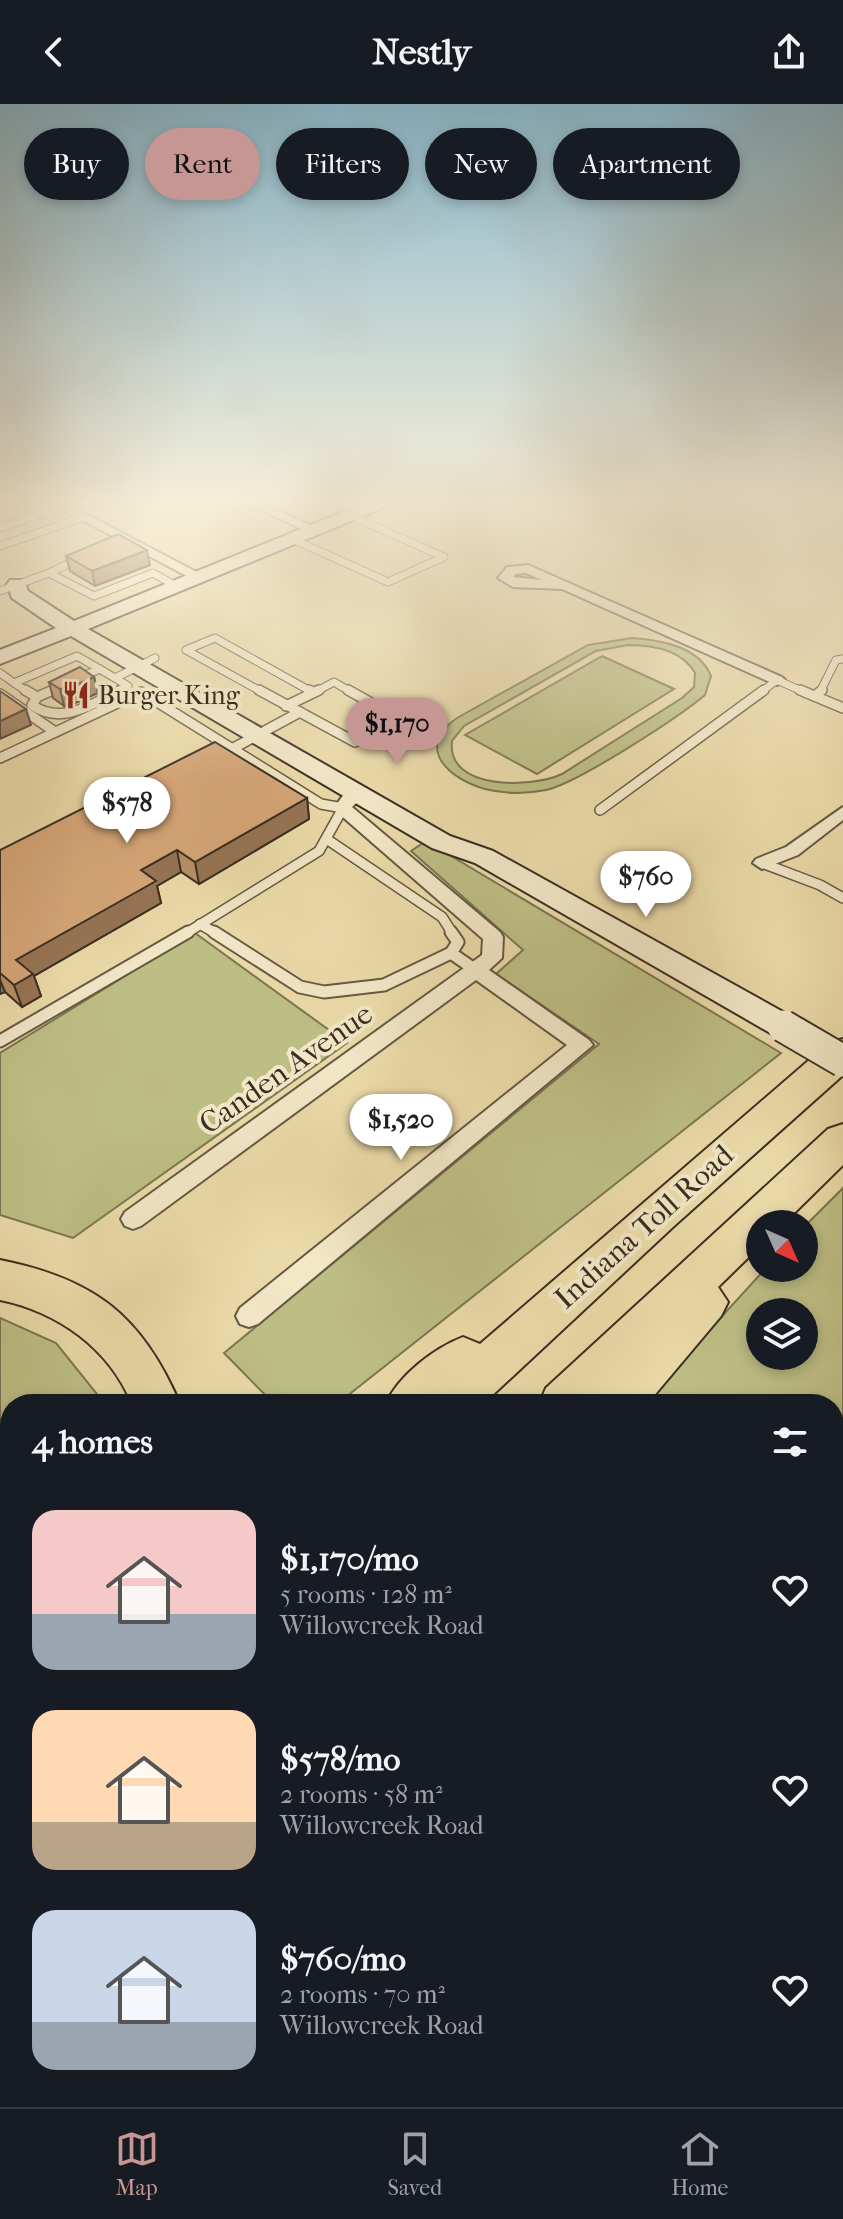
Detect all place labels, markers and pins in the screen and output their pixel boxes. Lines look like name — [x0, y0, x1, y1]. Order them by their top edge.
restaurant icon: Burger King — [61, 680, 91, 710]
place label: Burger King — [98, 680, 241, 711]
pin: $1,170 — [332, 698, 462, 766]
pin: $578 — [80, 777, 174, 845]
pin: $760 — [599, 851, 693, 919]
pin: $1,520 — [336, 1094, 466, 1162]

